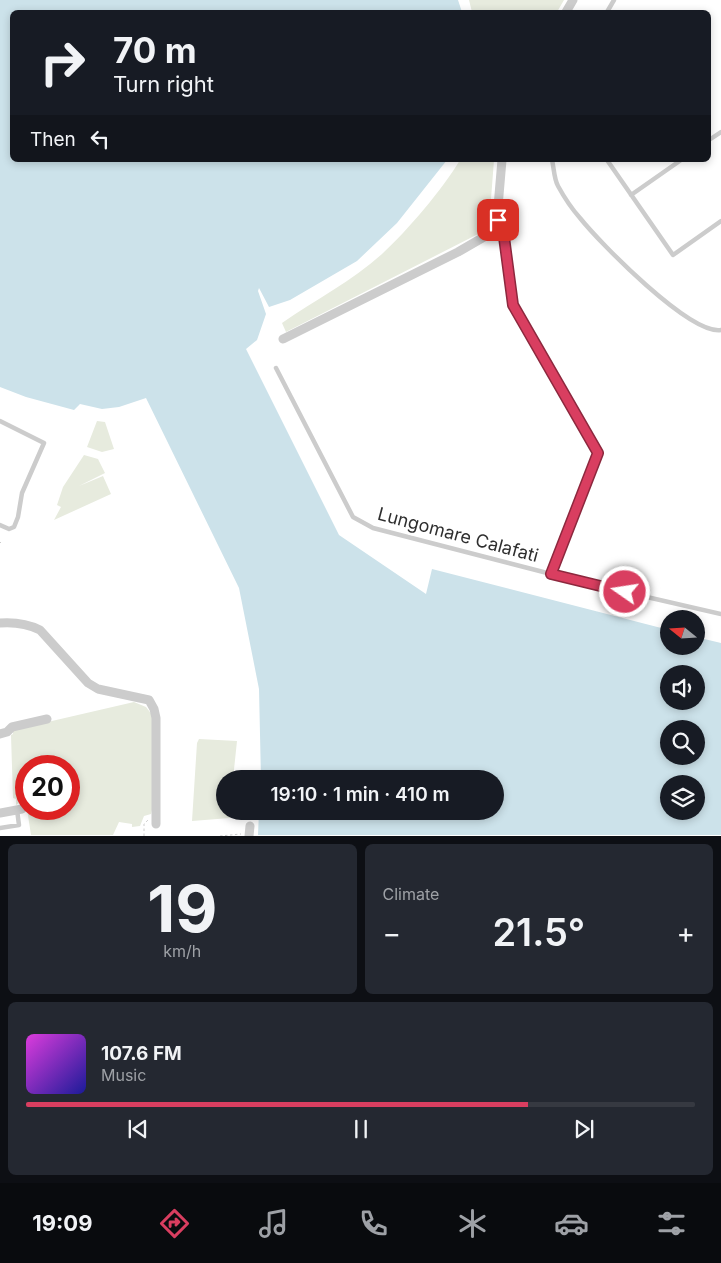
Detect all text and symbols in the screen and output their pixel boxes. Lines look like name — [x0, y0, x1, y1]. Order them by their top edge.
text: 70 m — [113, 29, 197, 71]
icon: right — [30, 30, 95, 95]
text: Turn right — [113, 71, 214, 97]
icon: left — [86, 125, 114, 153]
text: Then — [30, 128, 76, 151]
pin — [477, 199, 519, 241]
icon: arrive — [484, 206, 512, 234]
street label: Lungomare Calafati — [375, 503, 541, 566]
position arrow — [598, 565, 650, 617]
north arrow — [660, 610, 705, 655]
map controls — [660, 610, 705, 820]
button: sound — [660, 665, 705, 710]
button: search — [660, 720, 705, 765]
speed limit sign: 20 — [15, 755, 80, 820]
button: layers — [660, 775, 705, 820]
text: 19:10 · 1 min · 410 m — [270, 783, 450, 806]
text: 19 — [147, 869, 217, 948]
text: Climate — [383, 884, 439, 904]
text: 21.5° — [492, 909, 585, 955]
text: − — [383, 916, 401, 950]
text: + — [676, 916, 695, 950]
text: km/h — [163, 941, 201, 961]
text: 107.6 FM — [101, 1042, 182, 1065]
text: Music — [101, 1065, 146, 1085]
icon: previous — [124, 1115, 152, 1143]
icon: pause — [347, 1115, 375, 1143]
icon: next — [570, 1115, 598, 1143]
icon: directions — [157, 1206, 192, 1241]
icon: music — [256, 1206, 291, 1241]
icon: phone — [356, 1206, 391, 1241]
icon: climate — [455, 1206, 490, 1241]
icon: car — [554, 1206, 589, 1241]
icon: filters — [654, 1206, 689, 1241]
text: 19:09 — [32, 1210, 92, 1236]

